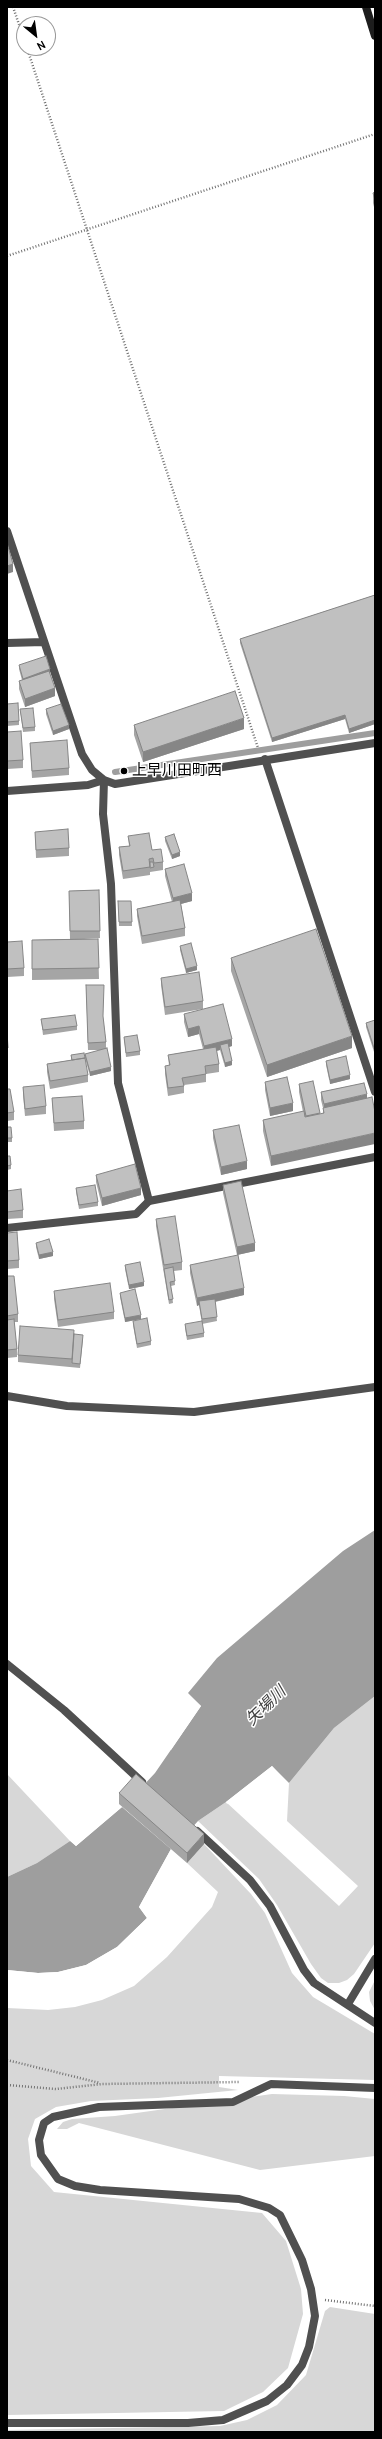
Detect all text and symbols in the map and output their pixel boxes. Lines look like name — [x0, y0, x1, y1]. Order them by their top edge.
north arrow — [16, 16, 56, 56]
text: N — [35, 38, 48, 54]
place label: 上早川田町西 — [132, 762, 222, 780]
marker: 上早川田町西 — [119, 766, 129, 776]
water label: 矢場川 — [242, 1682, 290, 1730]

